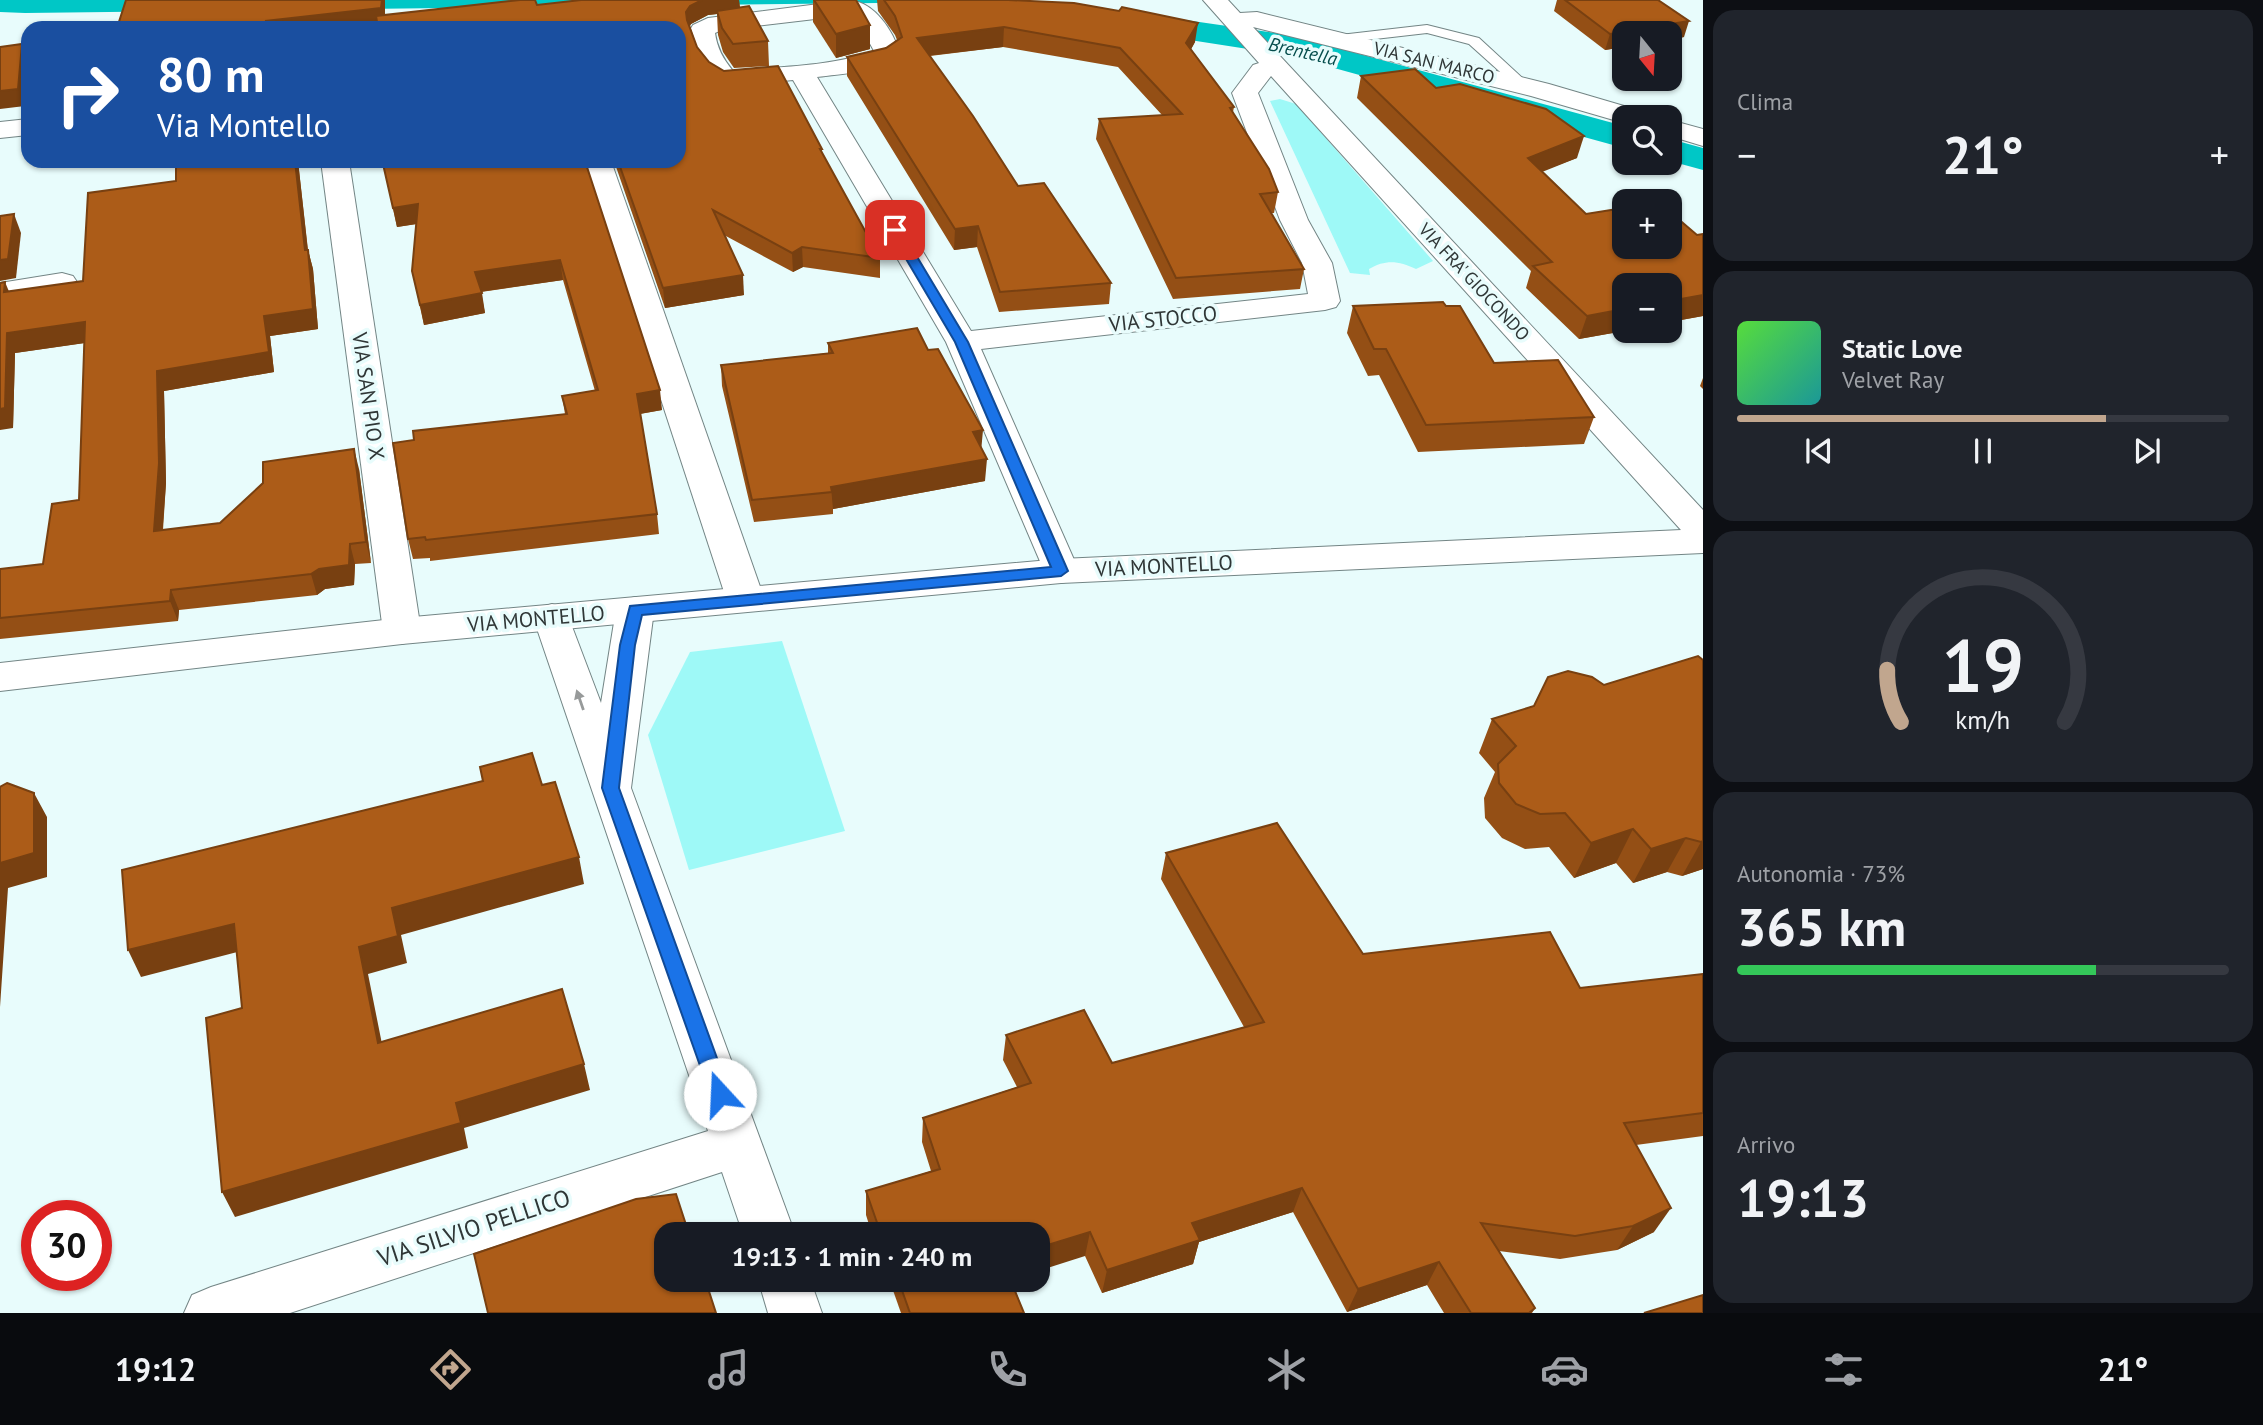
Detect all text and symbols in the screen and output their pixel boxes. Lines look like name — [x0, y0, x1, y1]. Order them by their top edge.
north arrow — [1612, 21, 1682, 91]
map controls — [1612, 21, 1682, 343]
water label: Brentella — [1266, 31, 1340, 71]
street label: VIA SAN MARCO — [1370, 36, 1497, 89]
text: 80 m — [157, 42, 264, 106]
icon: right — [42, 49, 133, 140]
text: Clima — [1737, 87, 1793, 116]
text: Via Montello — [157, 104, 331, 146]
button: search — [1612, 105, 1682, 175]
text: 21° — [1942, 121, 2024, 188]
text: − — [1737, 130, 1756, 179]
text: + — [2210, 130, 2229, 179]
button: + — [1612, 189, 1682, 259]
pin — [865, 200, 925, 260]
icon: arrive — [876, 211, 914, 249]
street label: VIA FRA' GIOCONDO — [1413, 217, 1535, 345]
button: − — [1612, 273, 1682, 343]
street label: VIA STOCCO — [1107, 299, 1218, 338]
street label: VIA SAN PIO X — [346, 329, 391, 461]
text: Static Love — [1842, 332, 1963, 365]
text: Velvet Ray — [1842, 365, 1944, 394]
icon: previous — [1800, 432, 1838, 470]
icon: pause — [1964, 432, 2002, 470]
icon: next — [2128, 432, 2166, 470]
street label: VIA MONTELLO — [1093, 548, 1233, 583]
street label: VIA MONTELLO — [465, 599, 606, 638]
text: 19 — [1942, 619, 2024, 713]
one-way arrow — [574, 690, 585, 711]
text: km/h — [1956, 704, 2010, 736]
text: Autonomia · 73% — [1737, 859, 1905, 888]
text: 365 km — [1737, 893, 1906, 960]
position arrow — [683, 1057, 757, 1131]
text: Arrivo — [1737, 1130, 1795, 1159]
text: 19:13 — [1737, 1164, 1869, 1231]
street label: VIA SILVIO PELLICO — [373, 1182, 574, 1274]
speed limit sign: 30 — [21, 1200, 112, 1291]
text: 19:13 · 1 min · 240 m — [732, 1240, 972, 1273]
icon: directions — [426, 1345, 475, 1394]
icon: music — [704, 1345, 753, 1394]
icon: phone — [983, 1345, 1032, 1394]
icon: climate — [1262, 1345, 1311, 1394]
icon: car — [1540, 1345, 1589, 1394]
icon: filters — [1819, 1345, 1868, 1394]
text: 19:12 — [115, 1348, 196, 1390]
text: 21° — [2098, 1348, 2148, 1390]

